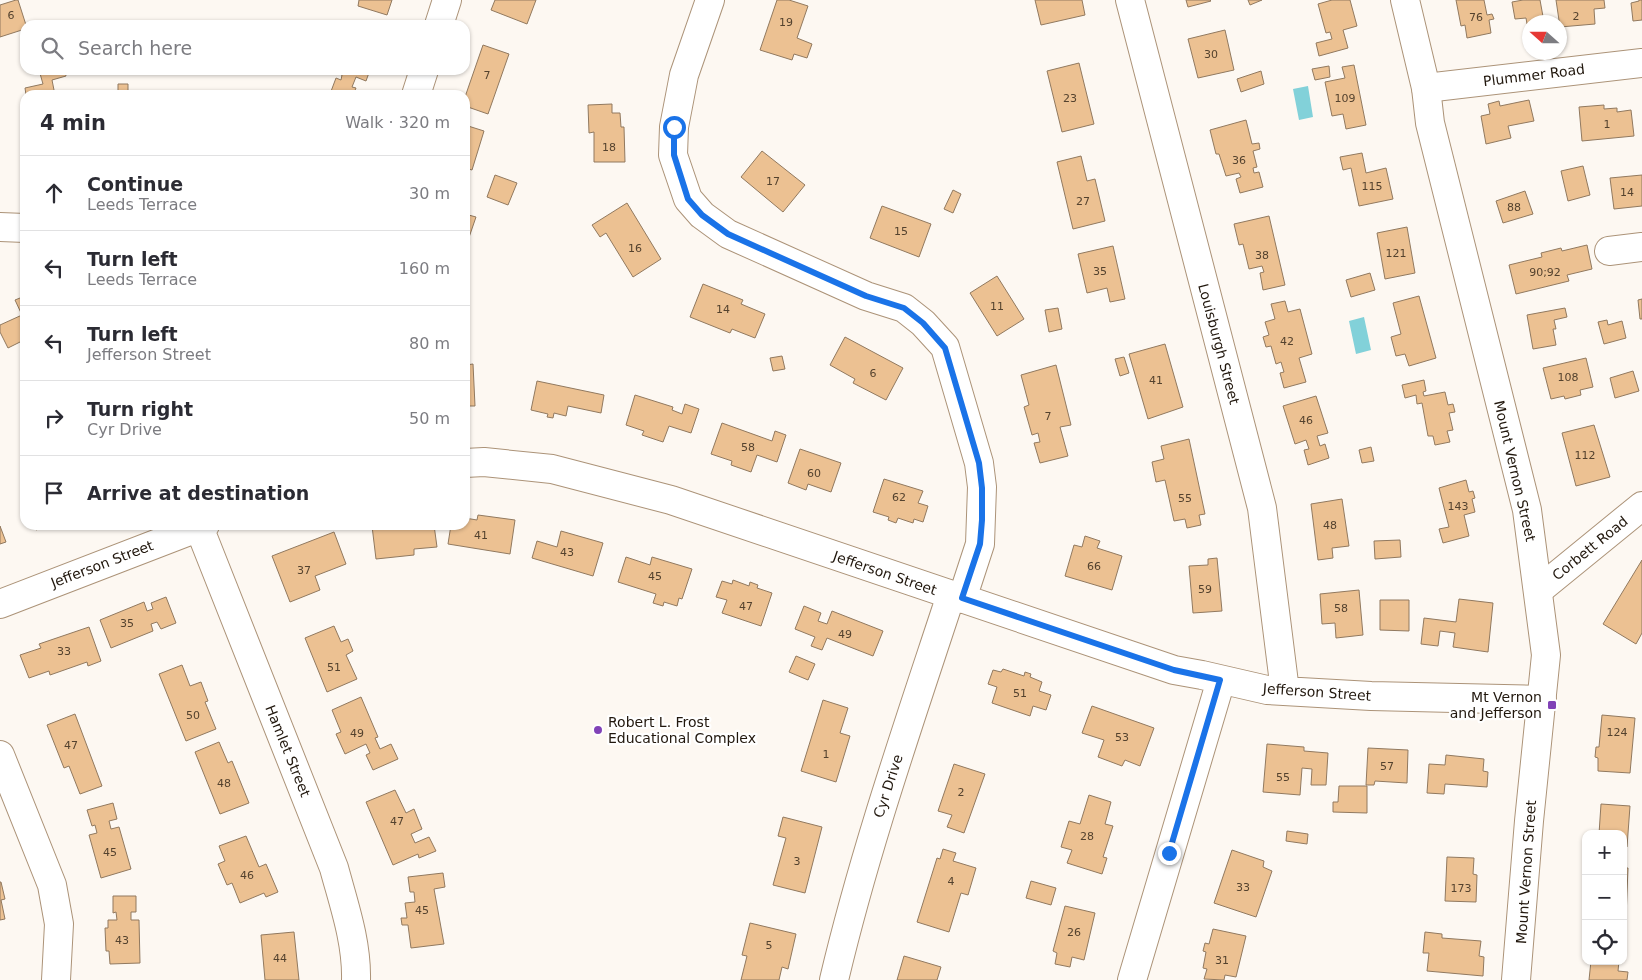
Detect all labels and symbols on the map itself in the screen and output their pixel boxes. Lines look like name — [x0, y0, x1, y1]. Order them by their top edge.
house number: 6 — [8, 9, 15, 22]
house number: 2 — [1573, 10, 1580, 23]
house number: 76 — [1469, 11, 1483, 24]
north arrow — [1522, 15, 1567, 60]
house number: 19 — [779, 16, 793, 29]
house number: 30 — [1204, 48, 1218, 61]
street label: Plummer Road — [1482, 61, 1586, 89]
house number: 7 — [484, 69, 491, 82]
house number: 23 — [1063, 92, 1077, 105]
house number: 109 — [1335, 92, 1356, 105]
route start — [663, 116, 686, 139]
house number: 1 — [1604, 118, 1611, 131]
house number: 18 — [602, 141, 616, 154]
house number: 36 — [1232, 154, 1246, 167]
house number: 17 — [766, 175, 780, 188]
house number: 115 — [1362, 180, 1383, 193]
house number: 14 — [1620, 186, 1634, 199]
house number: 27 — [1076, 195, 1090, 208]
house number: 88 — [1507, 201, 1521, 214]
house number: 15 — [894, 225, 908, 238]
house number: 16 — [628, 242, 642, 255]
house number: 121 — [1386, 247, 1407, 260]
house number: 38 — [1255, 249, 1269, 262]
house number: 35 — [1093, 265, 1107, 278]
house number: 90;92 — [1529, 266, 1561, 279]
street label: Louisburgh Street — [1195, 282, 1243, 407]
house number: 11 — [990, 300, 1004, 313]
house number: 14 — [716, 303, 730, 316]
house number: 42 — [1280, 335, 1294, 348]
house number: 6 — [870, 367, 877, 380]
house number: 108 — [1558, 371, 1579, 384]
house number: 41 — [1149, 374, 1163, 387]
street label: Mount Vernon Street — [1491, 399, 1539, 544]
house number: 7 — [1045, 410, 1052, 423]
house number: 46 — [1299, 414, 1313, 427]
house number: 58 — [741, 441, 755, 454]
house number: 112 — [1575, 449, 1596, 462]
house number: 60 — [807, 467, 821, 480]
house number: 62 — [892, 491, 906, 504]
house number: 55 — [1178, 492, 1192, 505]
house number: 143 — [1448, 500, 1469, 513]
street label: Corbett Road — [1549, 513, 1631, 583]
house number: 48 — [1323, 519, 1337, 532]
house number: 41 — [474, 529, 488, 542]
street label: Jefferson Street — [48, 537, 156, 591]
house number: 43 — [560, 546, 574, 559]
street label: Jefferson Street — [830, 547, 939, 598]
house number: 66 — [1087, 560, 1101, 573]
house number: 37 — [297, 564, 311, 577]
house number: 45 — [648, 570, 662, 583]
house number: 59 — [1198, 583, 1212, 596]
house number: 47 — [739, 600, 753, 613]
house number: 58 — [1334, 602, 1348, 615]
house number: 35 — [120, 617, 134, 630]
house number: 49 — [838, 628, 852, 641]
house number: 33 — [57, 645, 71, 658]
house number: 51 — [327, 661, 341, 674]
street label: Jefferson Street — [1261, 680, 1372, 704]
house number: 51 — [1013, 687, 1027, 700]
place label: Mt Vernon and Jefferson — [1450, 689, 1542, 721]
marker: Mt Vernon and Jefferson — [1546, 699, 1558, 711]
street label: Hamlet Street — [262, 703, 314, 800]
house number: 50 — [186, 709, 200, 722]
place label: Robert L. Frost Educational Complex — [608, 714, 756, 746]
marker: Robert L. Frost Educational Complex — [592, 724, 604, 736]
house number: 124 — [1607, 726, 1628, 739]
house number: 49 — [350, 727, 364, 740]
house number: 53 — [1115, 731, 1129, 744]
house number: 47 — [64, 739, 78, 752]
house number: 1 — [823, 748, 830, 761]
street label: Cyr Drive — [870, 752, 906, 820]
house number: 57 — [1380, 760, 1394, 773]
house number: 55 — [1276, 771, 1290, 784]
house number: 48 — [217, 777, 231, 790]
house number: 2 — [958, 786, 965, 799]
street label: Mount Vernon Street — [1513, 799, 1539, 945]
house number: 47 — [390, 815, 404, 828]
house number: 28 — [1080, 830, 1094, 843]
route end — [1158, 842, 1181, 865]
house number: 45 — [103, 846, 117, 859]
house number: 3 — [794, 855, 801, 868]
house number: 46 — [240, 869, 254, 882]
house number: 4 — [948, 875, 955, 888]
house number: 33 — [1236, 881, 1250, 894]
house number: 173 — [1451, 882, 1472, 895]
house number: 45 — [415, 904, 429, 917]
house number: 26 — [1067, 926, 1081, 939]
house number: 43 — [115, 934, 129, 947]
house number: 5 — [766, 939, 773, 952]
house number: 44 — [273, 952, 287, 965]
house number: 31 — [1215, 954, 1229, 967]

